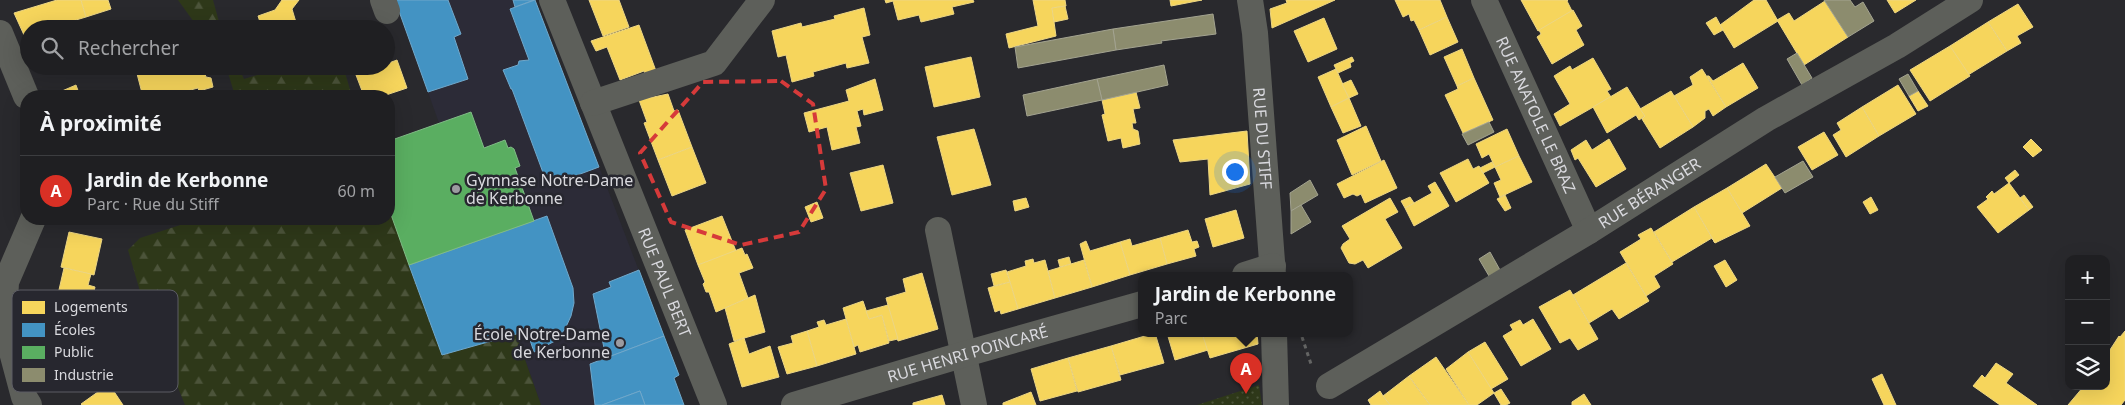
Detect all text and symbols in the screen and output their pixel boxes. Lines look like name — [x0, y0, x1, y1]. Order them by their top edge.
search box — [20, 20, 395, 75]
street label: RUE ANATOLE LE BRAZ — [1491, 33, 1581, 197]
icon: search — [38, 34, 66, 62]
text: Rechercher — [78, 35, 179, 61]
street label: RUE DU STIFF — [1248, 87, 1278, 190]
text: À proximité — [40, 109, 162, 137]
street label: RUE BÉRANGER — [1594, 152, 1705, 233]
your location — [1222, 159, 1248, 185]
text: Jardin de Kerbonne — [87, 167, 268, 193]
place label: Gymnase Notre-Dame de Kerbonne — [466, 169, 633, 209]
text: A — [50, 180, 62, 202]
text: 60 m — [338, 180, 375, 202]
marker: Gymnase Notre-Dame de Kerbonne — [450, 183, 462, 195]
text: Parc · Rue du Stiff — [87, 193, 219, 215]
street label: RUE PAUL BERT — [633, 224, 697, 340]
map controls — [2065, 255, 2110, 390]
button: + — [2065, 255, 2110, 300]
popup — [1138, 272, 1353, 337]
text: Jardin de Kerbonne — [1155, 281, 1336, 307]
legend — [12, 290, 178, 392]
text: Logements — [54, 297, 128, 316]
button: − — [2065, 300, 2110, 345]
text: Parc — [1155, 307, 1187, 329]
text: Écoles — [54, 320, 95, 339]
street label: RUE HENRI POINCARÉ — [885, 320, 1050, 388]
place label: École Notre-Dame de Kerbonne — [474, 323, 610, 363]
marker: École Notre-Dame de Kerbonne — [614, 337, 626, 349]
text: Public — [54, 342, 94, 361]
button: layers — [2065, 345, 2110, 390]
pin: A — [1230, 353, 1262, 394]
text: Industrie — [54, 365, 114, 384]

